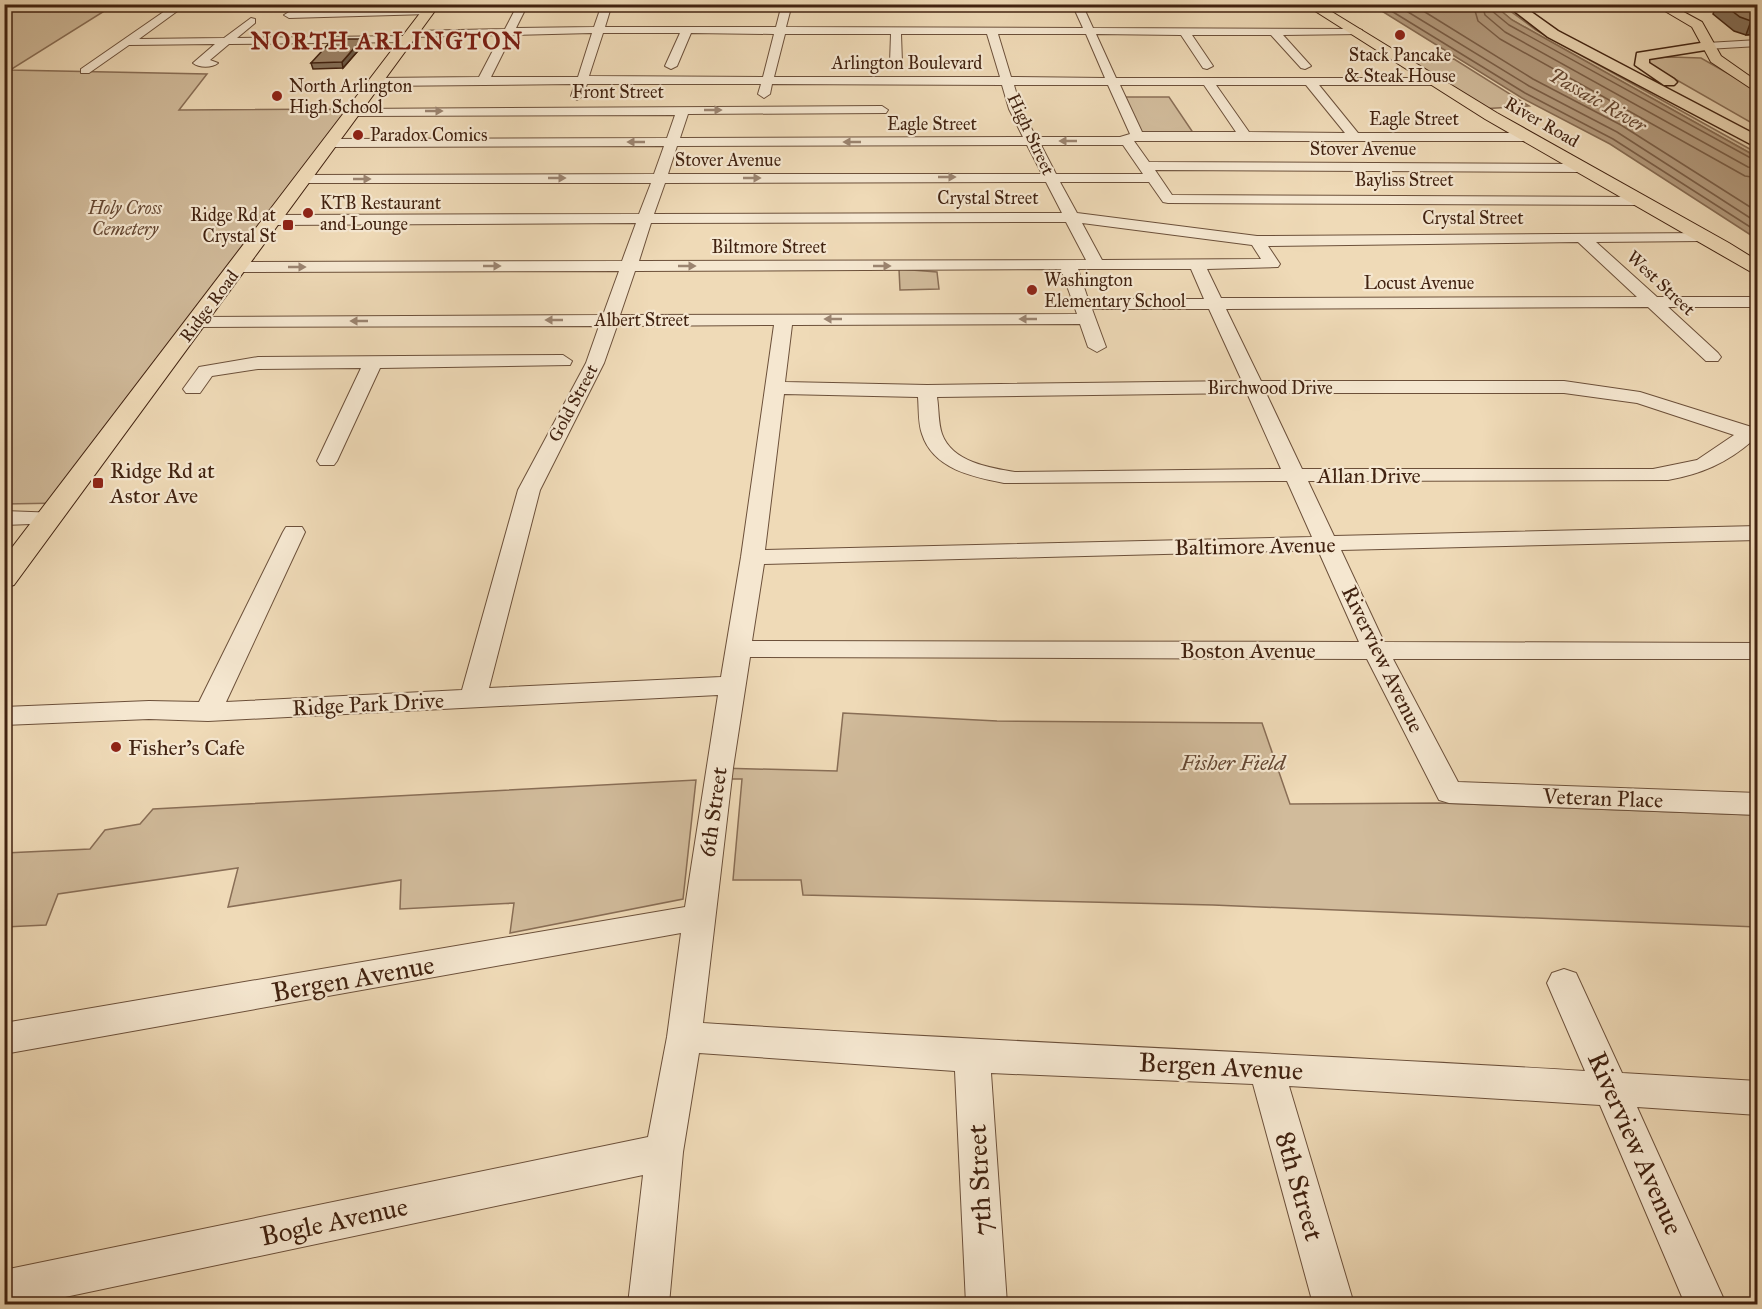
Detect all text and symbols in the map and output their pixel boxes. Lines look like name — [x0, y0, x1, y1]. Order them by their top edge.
district label: NORTH ARLINGTON — [250, 26, 524, 56]
marker: Stack Pancake & Steak House — [1393, 28, 1407, 42]
place label: Stack Pancake & Steak House — [1344, 44, 1456, 87]
street label: Arlington Boulevard — [831, 52, 982, 75]
water label: Passaic River — [1545, 63, 1652, 138]
place label: North Arlington High School — [289, 75, 412, 119]
street label: Front Street — [572, 81, 665, 103]
marker: North Arlington High School — [270, 89, 284, 103]
street label: High Street — [1002, 90, 1060, 179]
street label: River Road — [1501, 92, 1583, 152]
one-way arrow — [703, 105, 722, 115]
one-way arrow — [424, 106, 443, 116]
street label: Eagle Street — [1369, 108, 1460, 131]
street label: Eagle Street — [887, 113, 978, 136]
place label: Paradox Comics — [370, 124, 488, 146]
marker: Paradox Comics — [351, 128, 365, 142]
one-way arrow — [1059, 136, 1078, 146]
one-way arrow — [627, 137, 646, 147]
one-way arrow — [843, 137, 862, 147]
street label: Stover Avenue — [1310, 138, 1416, 160]
street label: Stover Avenue — [675, 149, 781, 171]
street label: Bayliss Street — [1354, 169, 1454, 191]
one-way arrow — [938, 172, 957, 182]
one-way arrow — [548, 173, 567, 183]
one-way arrow — [743, 173, 762, 183]
one-way arrow — [353, 174, 372, 184]
street label: Crystal Street — [937, 187, 1039, 209]
place label: KTB Restaurant and Lounge — [320, 192, 442, 236]
park label: Holy Cross Cemetery — [87, 197, 163, 240]
place label: Ridge Rd at Crystal St — [190, 204, 277, 247]
marker: KTB Restaurant and Lounge — [301, 206, 315, 220]
street label: Crystal Street — [1422, 207, 1524, 229]
marker: Ridge Rd at Crystal St — [281, 218, 295, 232]
street label: Biltmore Street — [712, 236, 827, 258]
street label: West Street — [1622, 246, 1700, 321]
one-way arrow — [482, 261, 501, 271]
one-way arrow — [677, 261, 696, 271]
one-way arrow — [872, 261, 891, 271]
one-way arrow — [287, 262, 306, 272]
street label: Ridge Road — [175, 266, 244, 347]
place label: Washington Elementary School — [1044, 269, 1186, 312]
street label: Locust Avenue — [1364, 272, 1474, 294]
marker: Washington Elementary School — [1025, 283, 1039, 297]
street label: Albert Street — [594, 309, 690, 331]
one-way arrow — [823, 314, 842, 324]
one-way arrow — [1018, 314, 1037, 324]
one-way arrow — [544, 315, 563, 325]
one-way arrow — [349, 316, 368, 326]
street label: Gold Street — [543, 360, 603, 446]
street label: Birchwood Drive — [1207, 377, 1333, 399]
place label: Ridge Rd at Astor Ave — [109, 457, 215, 509]
street label: Allan Drive — [1316, 462, 1421, 489]
marker: Ridge Rd at Astor Ave — [91, 476, 105, 490]
street label: Baltimore Avenue — [1174, 531, 1336, 561]
street label: Riverview Avenue — [1336, 581, 1430, 737]
street label: Boston Avenue — [1180, 637, 1316, 664]
street label: Ridge Park Drive — [291, 687, 445, 721]
place label: Fisher's Cafe — [128, 734, 245, 761]
marker: Fisher's Cafe — [109, 740, 123, 754]
park label: Fisher Field — [1180, 749, 1287, 776]
street label: 6th Street — [693, 765, 733, 859]
street label: Veteran Place — [1541, 782, 1664, 814]
street label: Bergen Avenue — [269, 947, 437, 1010]
street label: Bergen Avenue — [1138, 1045, 1304, 1088]
street label: Riverview Avenue — [1581, 1046, 1691, 1240]
street label: 7th Street — [960, 1123, 998, 1237]
street label: 8th Street — [1269, 1128, 1331, 1245]
street label: Bogle Avenue — [257, 1189, 411, 1254]

